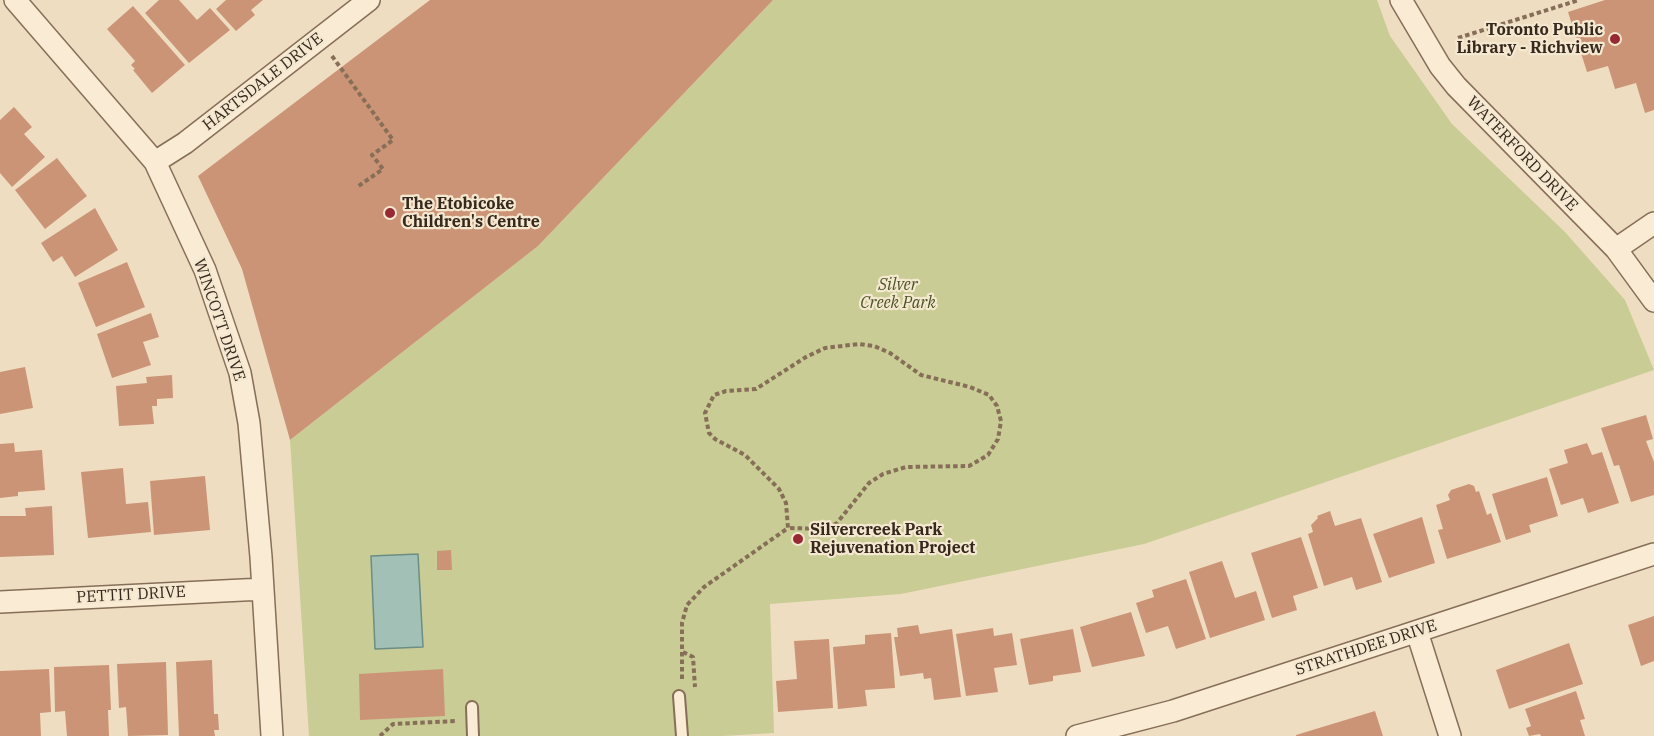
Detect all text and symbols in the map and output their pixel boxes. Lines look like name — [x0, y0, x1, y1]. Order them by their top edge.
place label: Toronto Public Library - Richview — [1456, 20, 1603, 58]
street label: HARTSDALE DRIVE — [199, 29, 327, 135]
marker: Toronto Public Library - Richview — [1608, 32, 1622, 46]
street label: WATERFORD DRIVE — [1462, 93, 1582, 215]
place label: The Etobicoke Children's Centre — [402, 194, 540, 232]
marker: The Etobicoke Children's Centre — [383, 206, 397, 220]
street label: WINCOTT DRIVE — [189, 256, 249, 384]
park label: Silver Creek Park — [860, 275, 936, 313]
place label: Silvercreek Park Rejuvenation Project — [810, 520, 975, 558]
marker: Silvercreek Park Rejuvenation Project — [791, 532, 805, 546]
street label: PETTIT DRIVE — [76, 583, 186, 607]
street label: STRATHDEE DRIVE — [1293, 616, 1439, 680]

